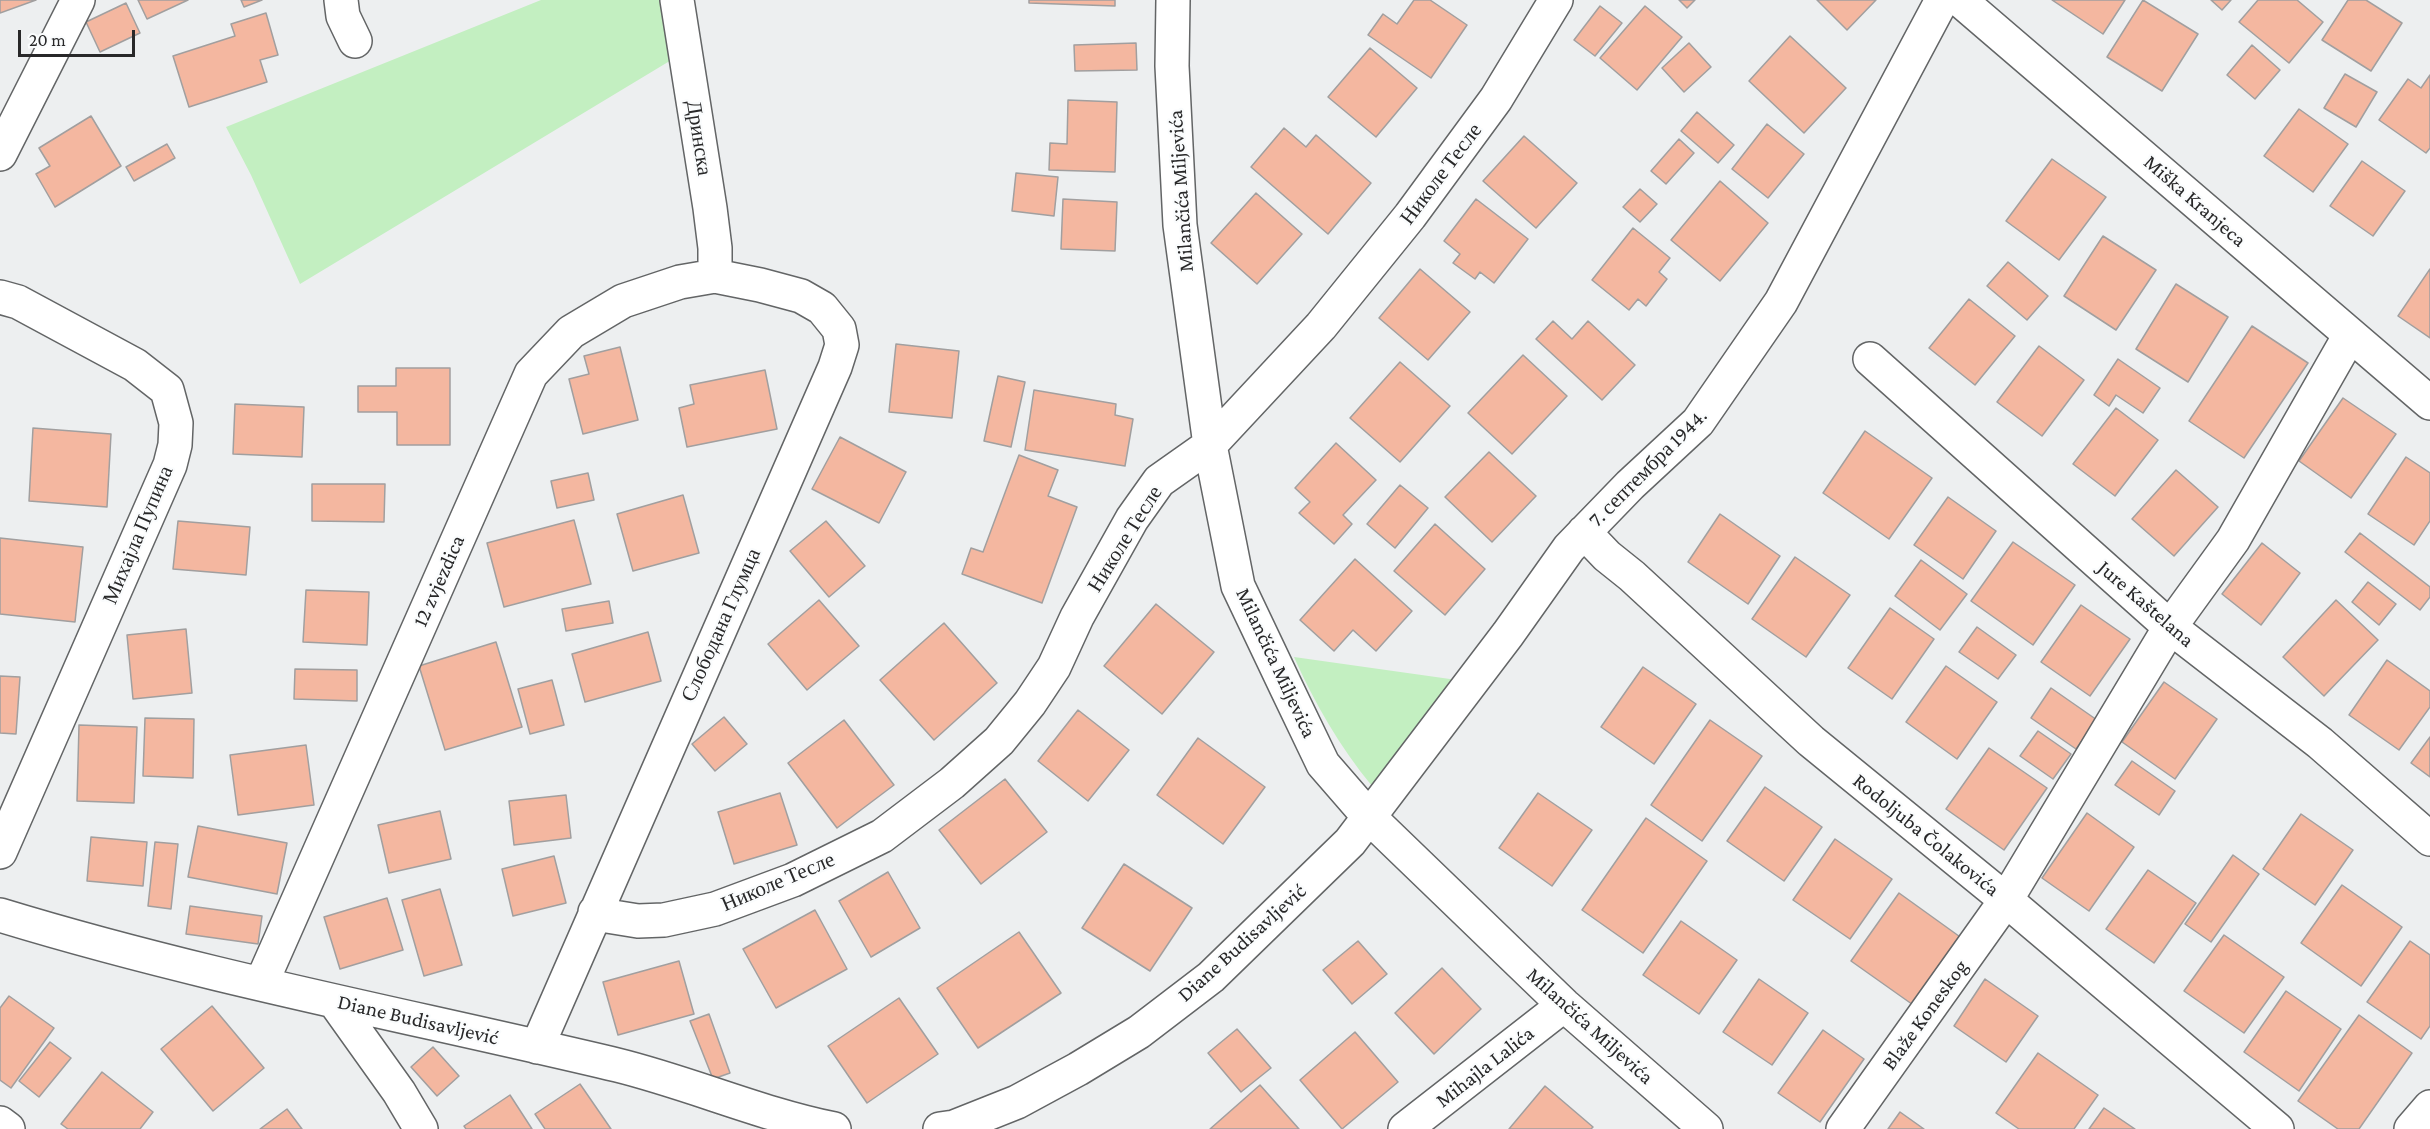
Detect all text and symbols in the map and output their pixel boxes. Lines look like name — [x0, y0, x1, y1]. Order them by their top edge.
scale bar — [21, 18, 138, 56]
text: 20 m — [29, 30, 66, 50]
street label: Дринска — [681, 99, 717, 177]
street label: Milančića Miljevića — [1163, 109, 1199, 273]
street label: Николе Тесле — [1395, 118, 1487, 230]
street label: Miška Kranjeca — [2139, 150, 2251, 252]
street label: 7. септембра 1944. — [1583, 403, 1713, 533]
street label: Михајла Пупина — [98, 462, 178, 608]
street label: Николе Тесле — [1082, 481, 1168, 597]
street label: 12 zvjezdica — [408, 531, 470, 631]
street label: Слободана Глумца — [676, 544, 766, 706]
street label: Jure Kaštelana — [2093, 555, 2199, 653]
street label: Milančića Miljevića — [1230, 584, 1322, 742]
street label: Rodoljuba Čolakovića — [1848, 768, 2004, 902]
street label: Николе Тесле — [718, 847, 838, 917]
street label: Diane Budisavljević — [1173, 879, 1311, 1007]
street label: Blaže Koneskog — [1877, 955, 1973, 1075]
street label: Milančića Miljevića — [1521, 962, 1659, 1090]
street label: Diane Budisavljević — [335, 989, 501, 1051]
street label: Mihajla Lalića — [1431, 1021, 1539, 1113]

